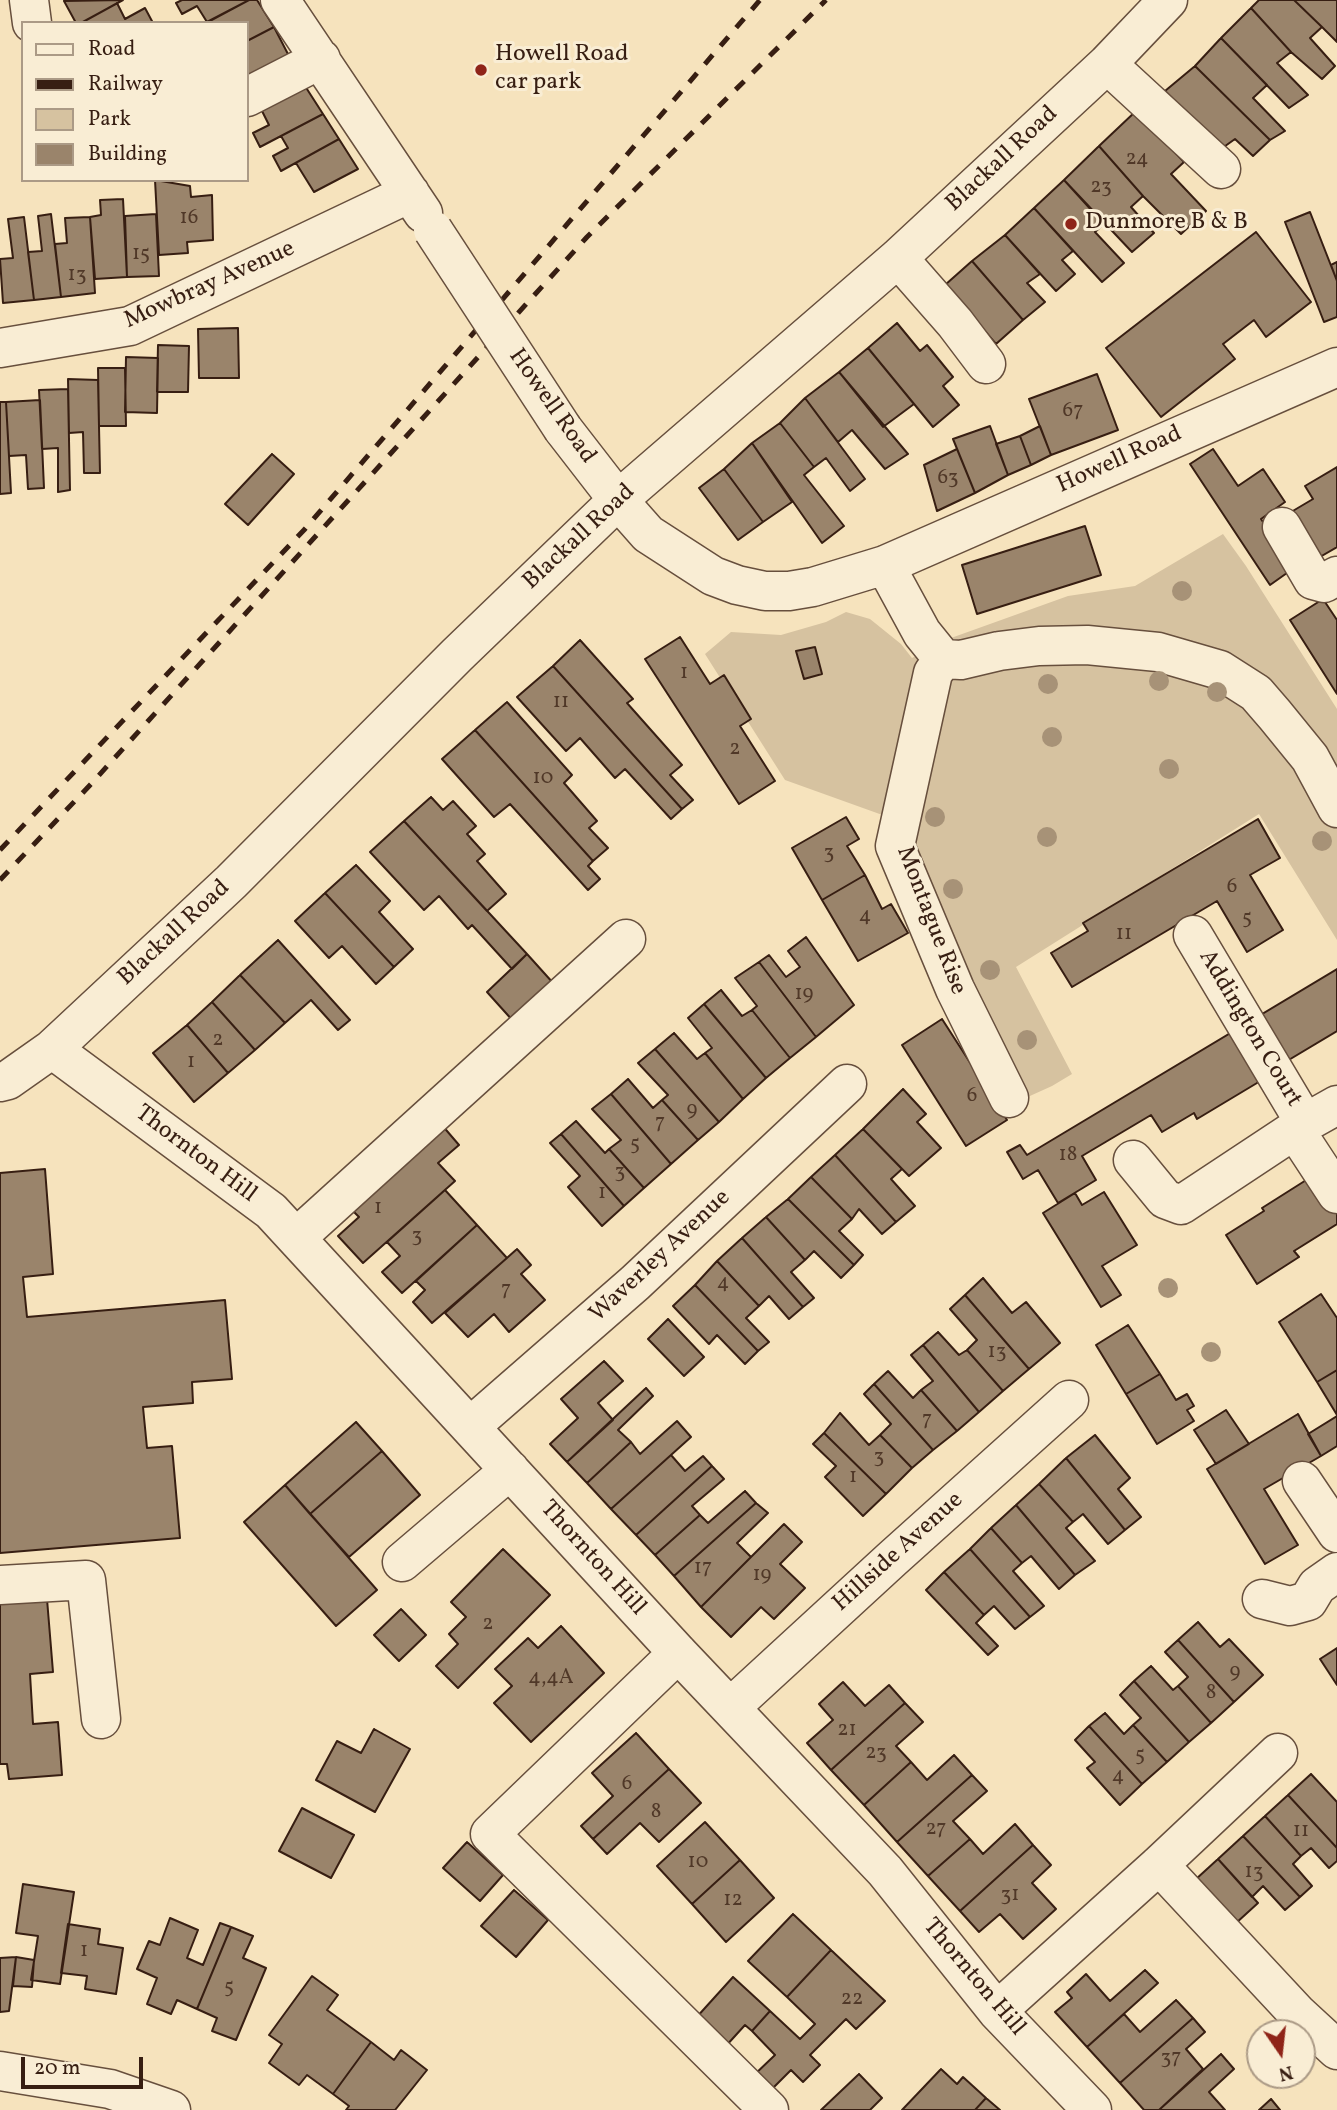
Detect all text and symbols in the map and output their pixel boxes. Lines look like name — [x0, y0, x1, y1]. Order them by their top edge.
legend — [21, 21, 248, 182]
text: Road — [88, 35, 135, 64]
place label: Howell Road car park — [495, 42, 629, 98]
marker: Howell Road car park — [473, 62, 489, 78]
text: Railway — [88, 70, 163, 99]
street label: Blackall Road — [941, 101, 1065, 219]
text: Park — [88, 105, 131, 134]
text: Building — [88, 140, 167, 169]
house number: 24 — [1125, 147, 1149, 173]
house number: 23 — [1090, 175, 1112, 201]
house number: 16 — [180, 206, 198, 232]
place label: Dunmore B & B — [1085, 210, 1248, 238]
marker: Dunmore B & B — [1063, 216, 1079, 232]
street label: Mowbray Avenue — [120, 235, 300, 337]
house number: 15 — [132, 242, 150, 268]
house number: 13 — [68, 263, 86, 289]
street label: Howell Road — [501, 344, 601, 470]
house number: 67 — [1063, 399, 1083, 425]
street label: Howell Road — [1053, 421, 1187, 501]
house number: 63 — [937, 466, 959, 492]
street label: Blackall Road — [518, 479, 642, 597]
house number: 1 — [680, 661, 688, 687]
house number: 11 — [553, 690, 569, 716]
house number: 2 — [729, 737, 741, 763]
house number: 10 — [533, 766, 553, 792]
house number: 3 — [824, 841, 834, 867]
street label: Montague Rise — [888, 843, 972, 999]
street label: Blackall Road — [113, 875, 237, 993]
house number: 6 — [1227, 875, 1237, 901]
house number: 4 — [859, 904, 871, 930]
house number: 5 — [1242, 906, 1252, 932]
house number: 11 — [1116, 922, 1132, 948]
street label: Addington Court — [1191, 945, 1307, 1113]
house number: 19 — [794, 982, 814, 1008]
house number: 2 — [212, 1028, 224, 1054]
house number: 1 — [187, 1050, 195, 1076]
house number: 6 — [967, 1084, 977, 1110]
house number: 9 — [687, 1098, 697, 1124]
street label: Thornton Hill — [129, 1100, 261, 1210]
house number: 7 — [655, 1111, 665, 1137]
house number: 5 — [630, 1132, 640, 1158]
house number: 18 — [1059, 1143, 1077, 1169]
house number: 3 — [615, 1160, 625, 1186]
house number: 1 — [598, 1181, 606, 1207]
street label: Waverley Avenue — [585, 1184, 737, 1330]
house number: 1 — [374, 1196, 382, 1222]
house number: 3 — [412, 1224, 422, 1250]
house number: 4 — [717, 1271, 729, 1297]
house number: 7 — [501, 1278, 511, 1304]
house number: 13 — [988, 1340, 1006, 1366]
house number: 7 — [922, 1408, 932, 1434]
house number: 3 — [874, 1445, 884, 1471]
house number: 1 — [849, 1465, 857, 1491]
street label: Hillside Avenue — [828, 1487, 970, 1619]
street label: Thornton Hill — [533, 1496, 651, 1622]
house number: 17 — [694, 1556, 712, 1582]
house number: 19 — [752, 1563, 772, 1589]
house number: 2 — [482, 1612, 494, 1638]
house number: 9 — [1230, 1660, 1240, 1686]
house number: 4,4A — [528, 1666, 574, 1692]
house number: 8 — [1206, 1681, 1216, 1707]
house number: 21 — [837, 1718, 857, 1744]
house number: 23 — [865, 1741, 887, 1767]
house number: 5 — [1135, 1743, 1145, 1769]
house number: 4 — [1112, 1764, 1124, 1790]
house number: 6 — [622, 1772, 632, 1798]
house number: 8 — [651, 1800, 661, 1826]
house number: 27 — [926, 1817, 946, 1843]
house number: 11 — [1293, 1819, 1309, 1845]
house number: 10 — [688, 1850, 708, 1876]
house number: 13 — [1245, 1860, 1263, 1886]
house number: 31 — [1001, 1883, 1019, 1909]
house number: 12 — [723, 1888, 743, 1914]
street label: Thornton Hill — [915, 1913, 1031, 2043]
house number: 1 — [80, 1939, 88, 1965]
house number: 5 — [224, 1975, 234, 2001]
house number: 22 — [841, 1987, 863, 2013]
north arrow — [1246, 2019, 1316, 2089]
scale bar — [24, 2044, 147, 2088]
house number: 37 — [1161, 2046, 1181, 2072]
text: 20 m — [34, 2054, 80, 2083]
text: N — [1276, 2058, 1295, 2087]

